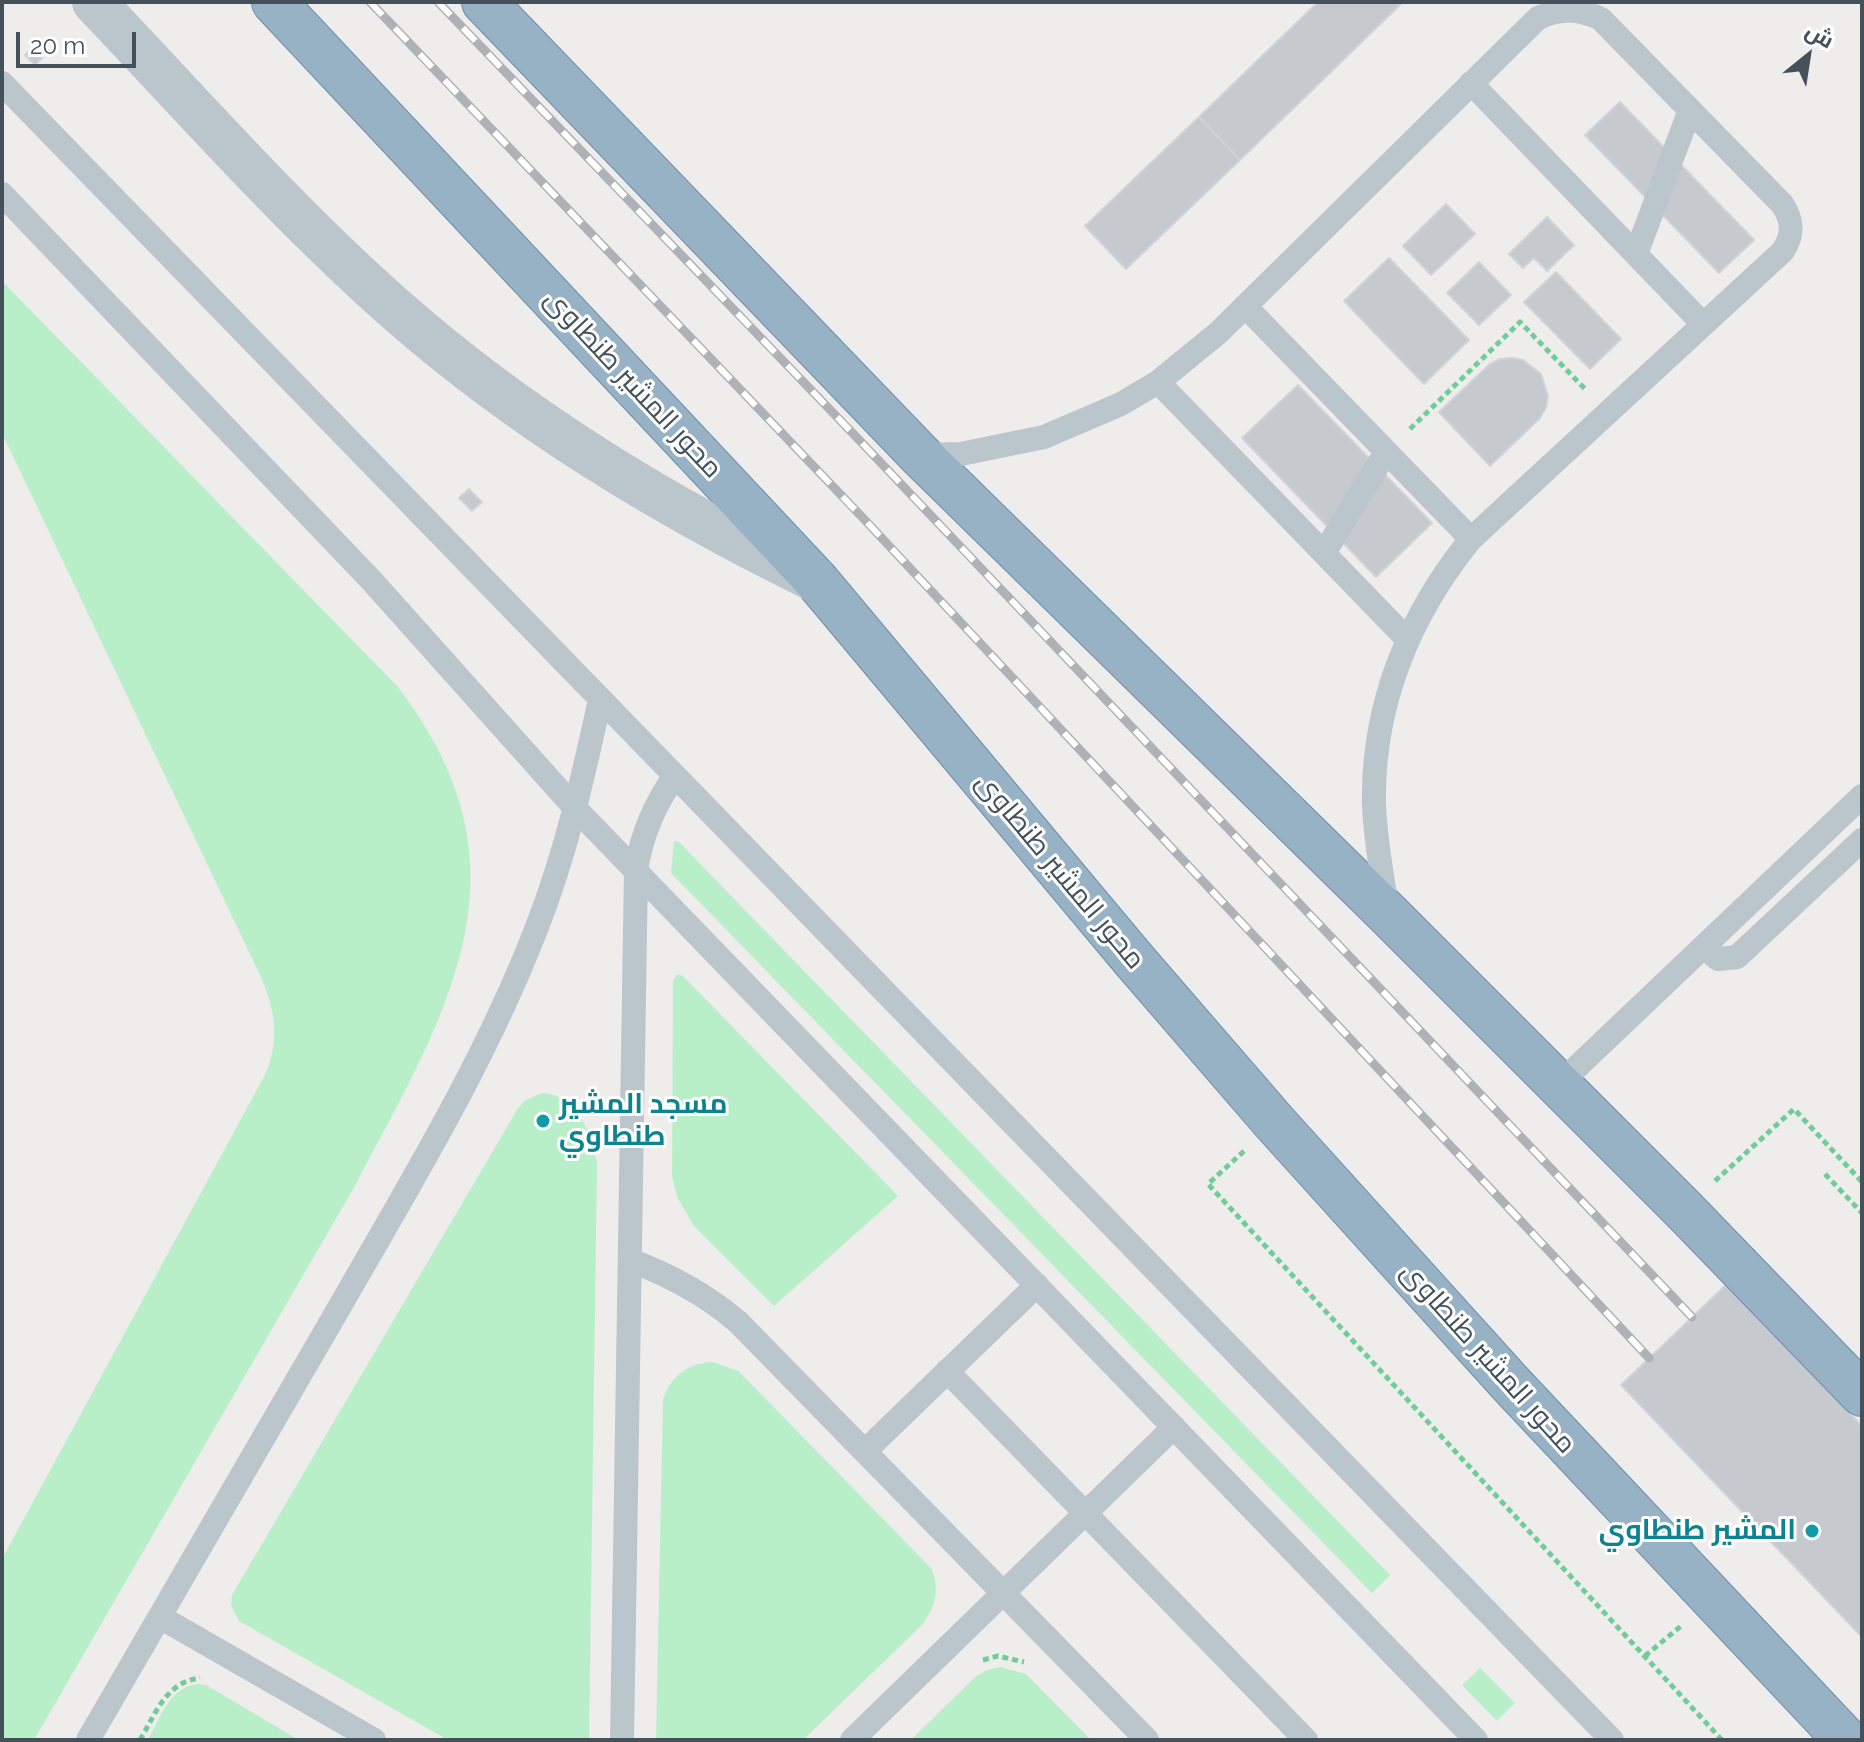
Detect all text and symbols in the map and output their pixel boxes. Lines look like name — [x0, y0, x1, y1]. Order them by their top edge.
scale bar — [20, 16, 140, 66]
north arrow — [1768, 16, 1848, 96]
text: ش — [1801, 17, 1839, 54]
text: 20 m — [30, 31, 85, 60]
street label: محور المشير طنطاوى — [537, 283, 729, 485]
street label: محور المشير طنطاوى — [968, 766, 1152, 976]
place label: مسجد المشير طنطاوي — [559, 1088, 728, 1154]
marker: مسجد المشير طنطاوي — [534, 1112, 552, 1130]
street label: محور المشير طنطاوى — [1393, 1255, 1583, 1461]
place label: المشير طنطاوي — [1599, 1514, 1796, 1548]
marker: المشير طنطاوي — [1803, 1522, 1821, 1540]

